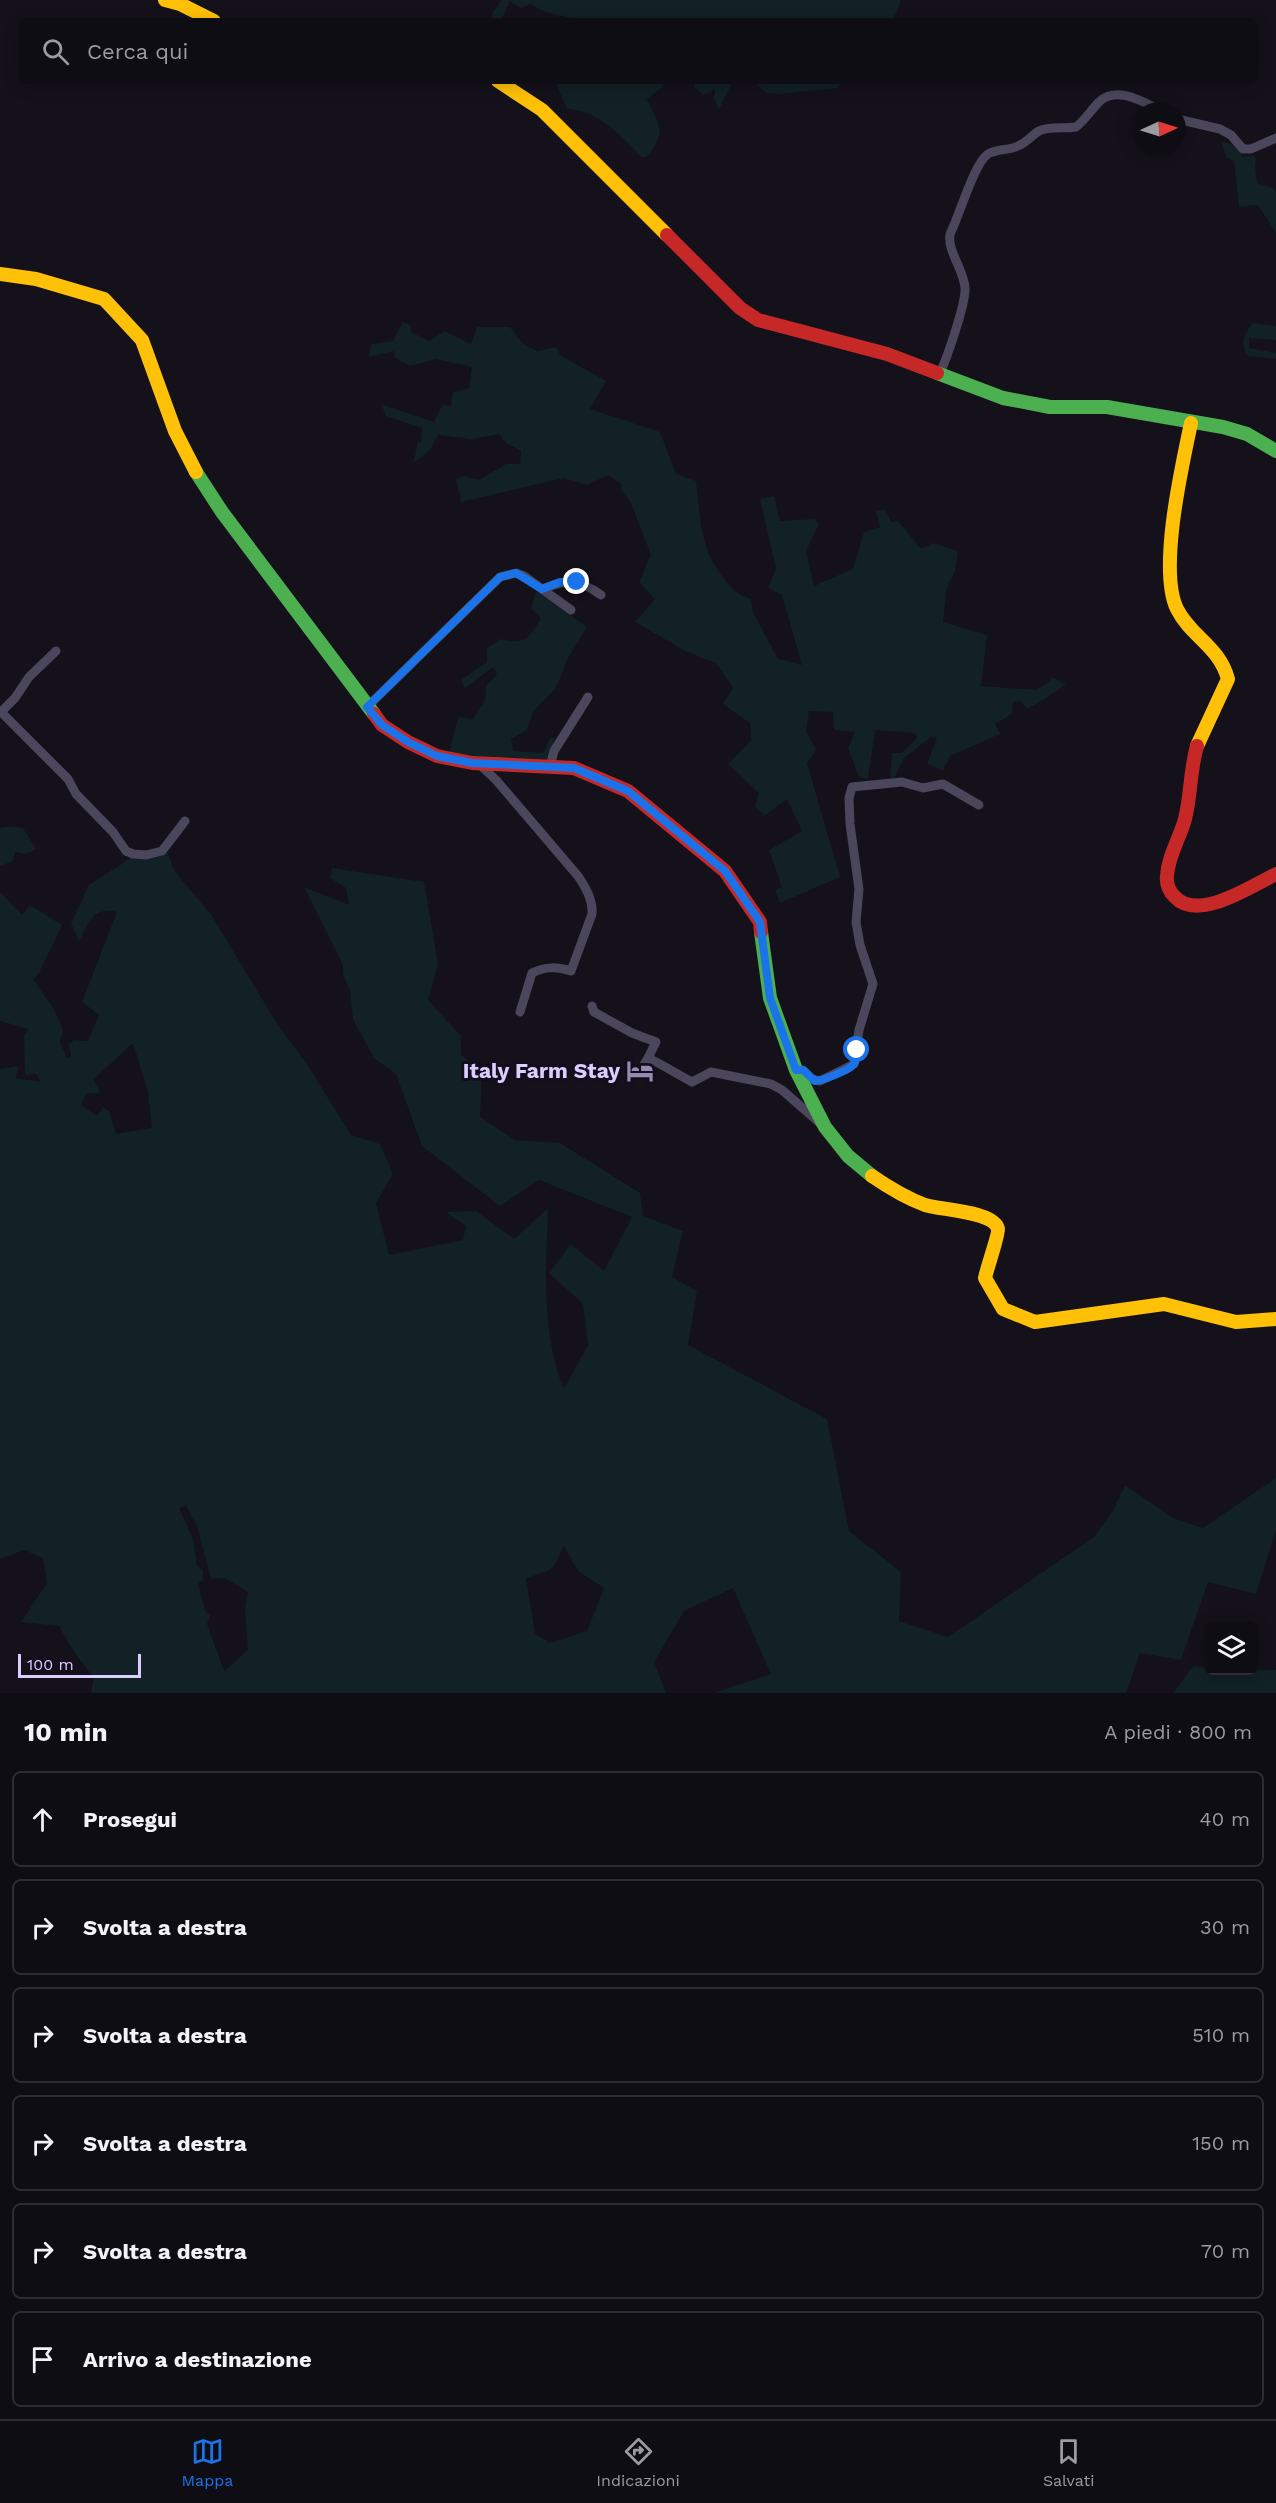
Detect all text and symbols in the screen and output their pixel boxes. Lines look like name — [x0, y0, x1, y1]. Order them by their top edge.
search box — [18, 18, 1258, 84]
icon: search — [39, 35, 72, 68]
text: Cerca qui — [87, 39, 188, 64]
north arrow — [1132, 102, 1186, 156]
route end — [563, 568, 589, 594]
route start — [843, 1036, 869, 1062]
hotel icon: Italy Farm Stay — [625, 1056, 655, 1086]
place label: Italy Farm Stay — [463, 1058, 620, 1083]
map controls — [1204, 1621, 1258, 1675]
button: layers — [1204, 1621, 1258, 1675]
scale bar — [18, 1651, 141, 1678]
text: 100 m — [27, 1655, 74, 1674]
text: 10 min — [24, 1717, 108, 1747]
text: A piedi · 800 m — [1104, 1720, 1252, 1744]
icon: ahead — [26, 1803, 59, 1836]
text: Prosegui — [83, 1807, 177, 1832]
text: 40 m — [1199, 1807, 1250, 1831]
icon: right — [26, 1911, 59, 1944]
text: Svolta a destra — [83, 1915, 247, 1940]
text: 30 m — [1200, 1915, 1250, 1939]
icon: right — [26, 2019, 59, 2052]
text: Svolta a destra — [83, 2023, 247, 2048]
text: 510 m — [1192, 2023, 1250, 2047]
icon: right — [26, 2127, 59, 2160]
text: Svolta a destra — [83, 2131, 247, 2156]
text: 150 m — [1192, 2131, 1250, 2155]
icon: right — [26, 2235, 59, 2268]
text: Svolta a destra — [83, 2239, 247, 2264]
text: 70 m — [1201, 2239, 1250, 2263]
icon: arrive — [26, 2343, 59, 2376]
text: Arrivo a destinazione — [83, 2347, 312, 2372]
tab: Mappa — [182, 2435, 233, 2490]
tab: Indicazioni — [596, 2435, 680, 2490]
tab: Salvati — [1043, 2435, 1094, 2490]

